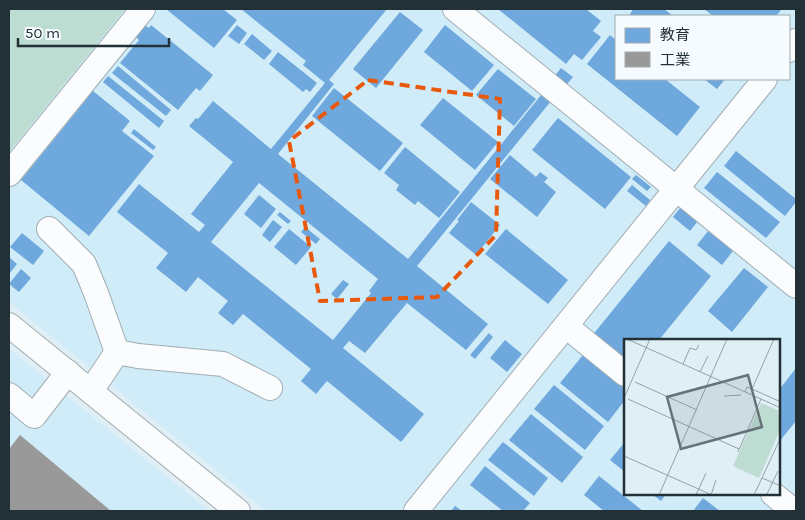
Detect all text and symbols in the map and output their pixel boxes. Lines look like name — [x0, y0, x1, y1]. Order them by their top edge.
scale bar — [18, 15, 169, 47]
legend — [615, 15, 790, 80]
text: 50 m — [25, 24, 60, 42]
text: 教育 — [660, 26, 690, 44]
text: 工業 — [660, 51, 690, 69]
inset map — [624, 339, 780, 495]

